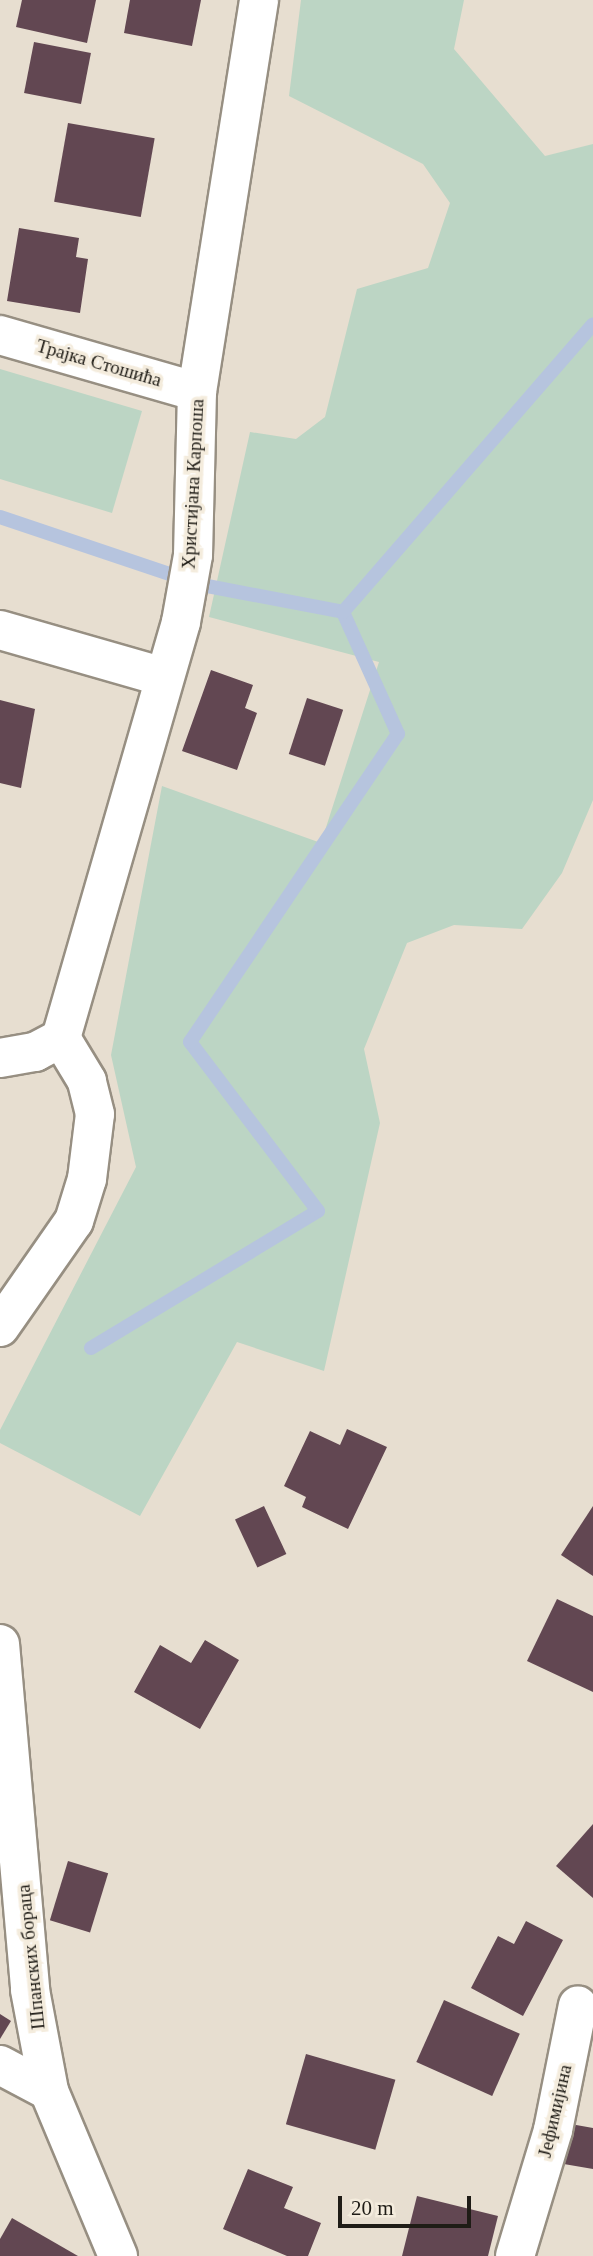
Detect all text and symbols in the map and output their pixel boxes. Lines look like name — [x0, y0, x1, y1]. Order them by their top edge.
street label: Трајка Стошића — [34, 334, 164, 392]
street label: Христијана Карпоша — [177, 398, 209, 570]
street label: Шпанских бораца — [12, 1883, 50, 2031]
street label: Јефимијина — [533, 2062, 577, 2160]
scale bar — [341, 2182, 474, 2226]
text: 20 m — [351, 2196, 394, 2220]

